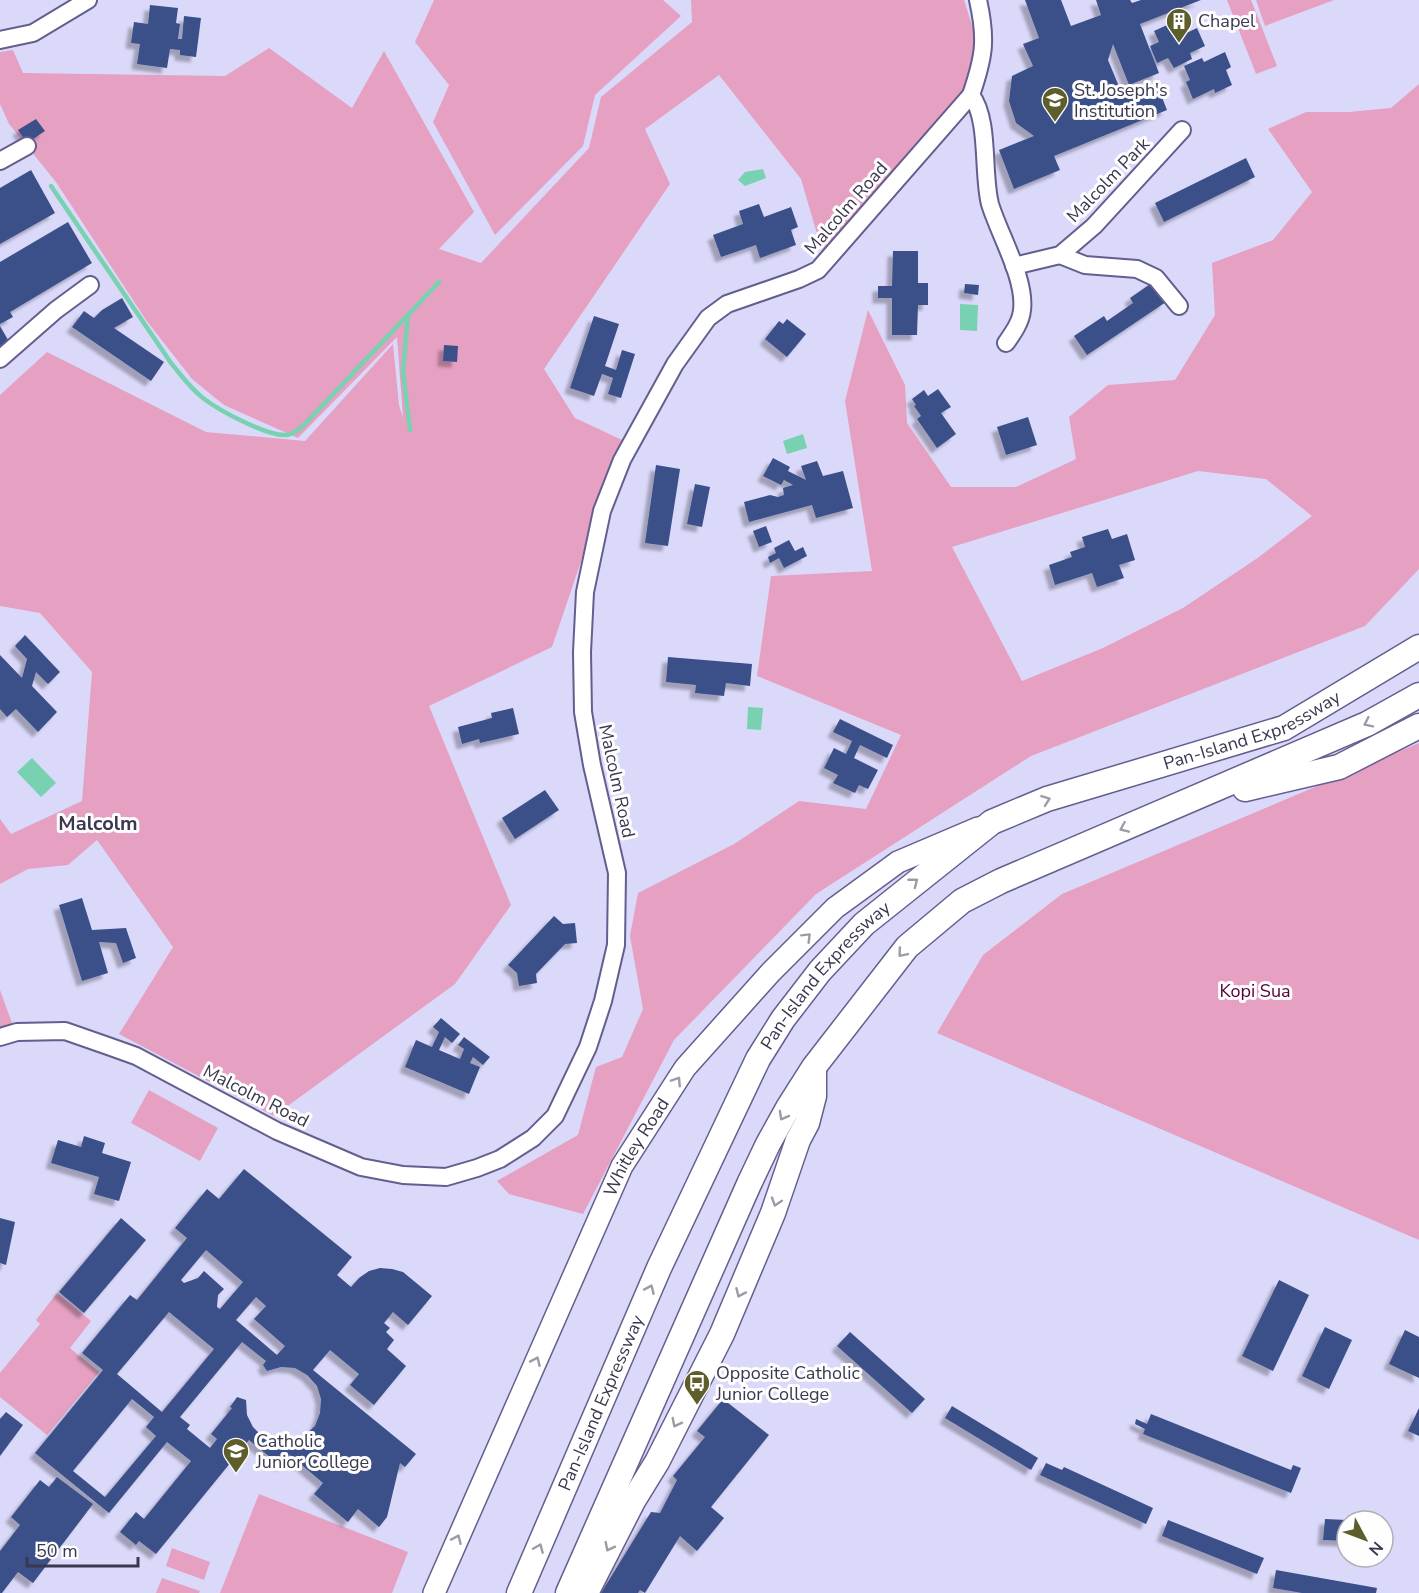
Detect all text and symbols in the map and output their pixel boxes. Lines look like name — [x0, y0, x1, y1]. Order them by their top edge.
building icon: Chapel — [1164, 6, 1194, 44]
place label: Chapel — [1198, 9, 1256, 33]
place label: St. Joseph's Institution — [1074, 78, 1168, 123]
school or university icon: St. Joseph's Institution — [1040, 85, 1070, 123]
street label: Malcolm Park — [1061, 132, 1155, 228]
street label: Malcolm Road — [799, 157, 893, 259]
street label: Pan-Island Expressway — [1160, 685, 1345, 776]
one-way arrow — [1363, 716, 1374, 728]
street label: Malcolm Road — [593, 722, 641, 840]
one-way arrow — [1040, 794, 1051, 807]
district label: Malcolm — [58, 810, 138, 837]
one-way arrow — [1120, 821, 1131, 833]
one-way arrow — [908, 879, 919, 890]
street label: Pan-Island Expressway — [755, 895, 896, 1054]
one-way arrow — [799, 933, 810, 944]
one-way arrow — [898, 946, 909, 957]
park label: Kopi Sua — [1219, 979, 1291, 1003]
street label: Malcolm Road — [199, 1059, 313, 1133]
one-way arrow — [669, 1077, 680, 1088]
street label: Whitley Road — [598, 1093, 675, 1200]
one-way arrow — [779, 1110, 790, 1121]
one-way arrow — [771, 1196, 783, 1207]
one-way arrow — [643, 1285, 655, 1296]
one-way arrow — [735, 1286, 747, 1297]
street label: Pan-Island Expressway — [552, 1311, 650, 1494]
one-way arrow — [528, 1356, 540, 1367]
place label: Opposite Catholic Junior College — [715, 1361, 860, 1406]
bus stop icon: Opposite Catholic Junior College — [682, 1368, 712, 1406]
one-way arrow — [672, 1417, 684, 1428]
place label: Catholic Junior College — [255, 1429, 369, 1474]
school or university icon: Catholic Junior College — [221, 1436, 251, 1474]
north arrow — [1335, 1509, 1395, 1569]
scale bar — [27, 1530, 138, 1568]
one-way arrow — [450, 1535, 462, 1546]
text: N — [1363, 1536, 1388, 1560]
text: 50 m — [36, 1539, 78, 1563]
one-way arrow — [605, 1541, 616, 1551]
one-way arrow — [531, 1543, 543, 1554]

